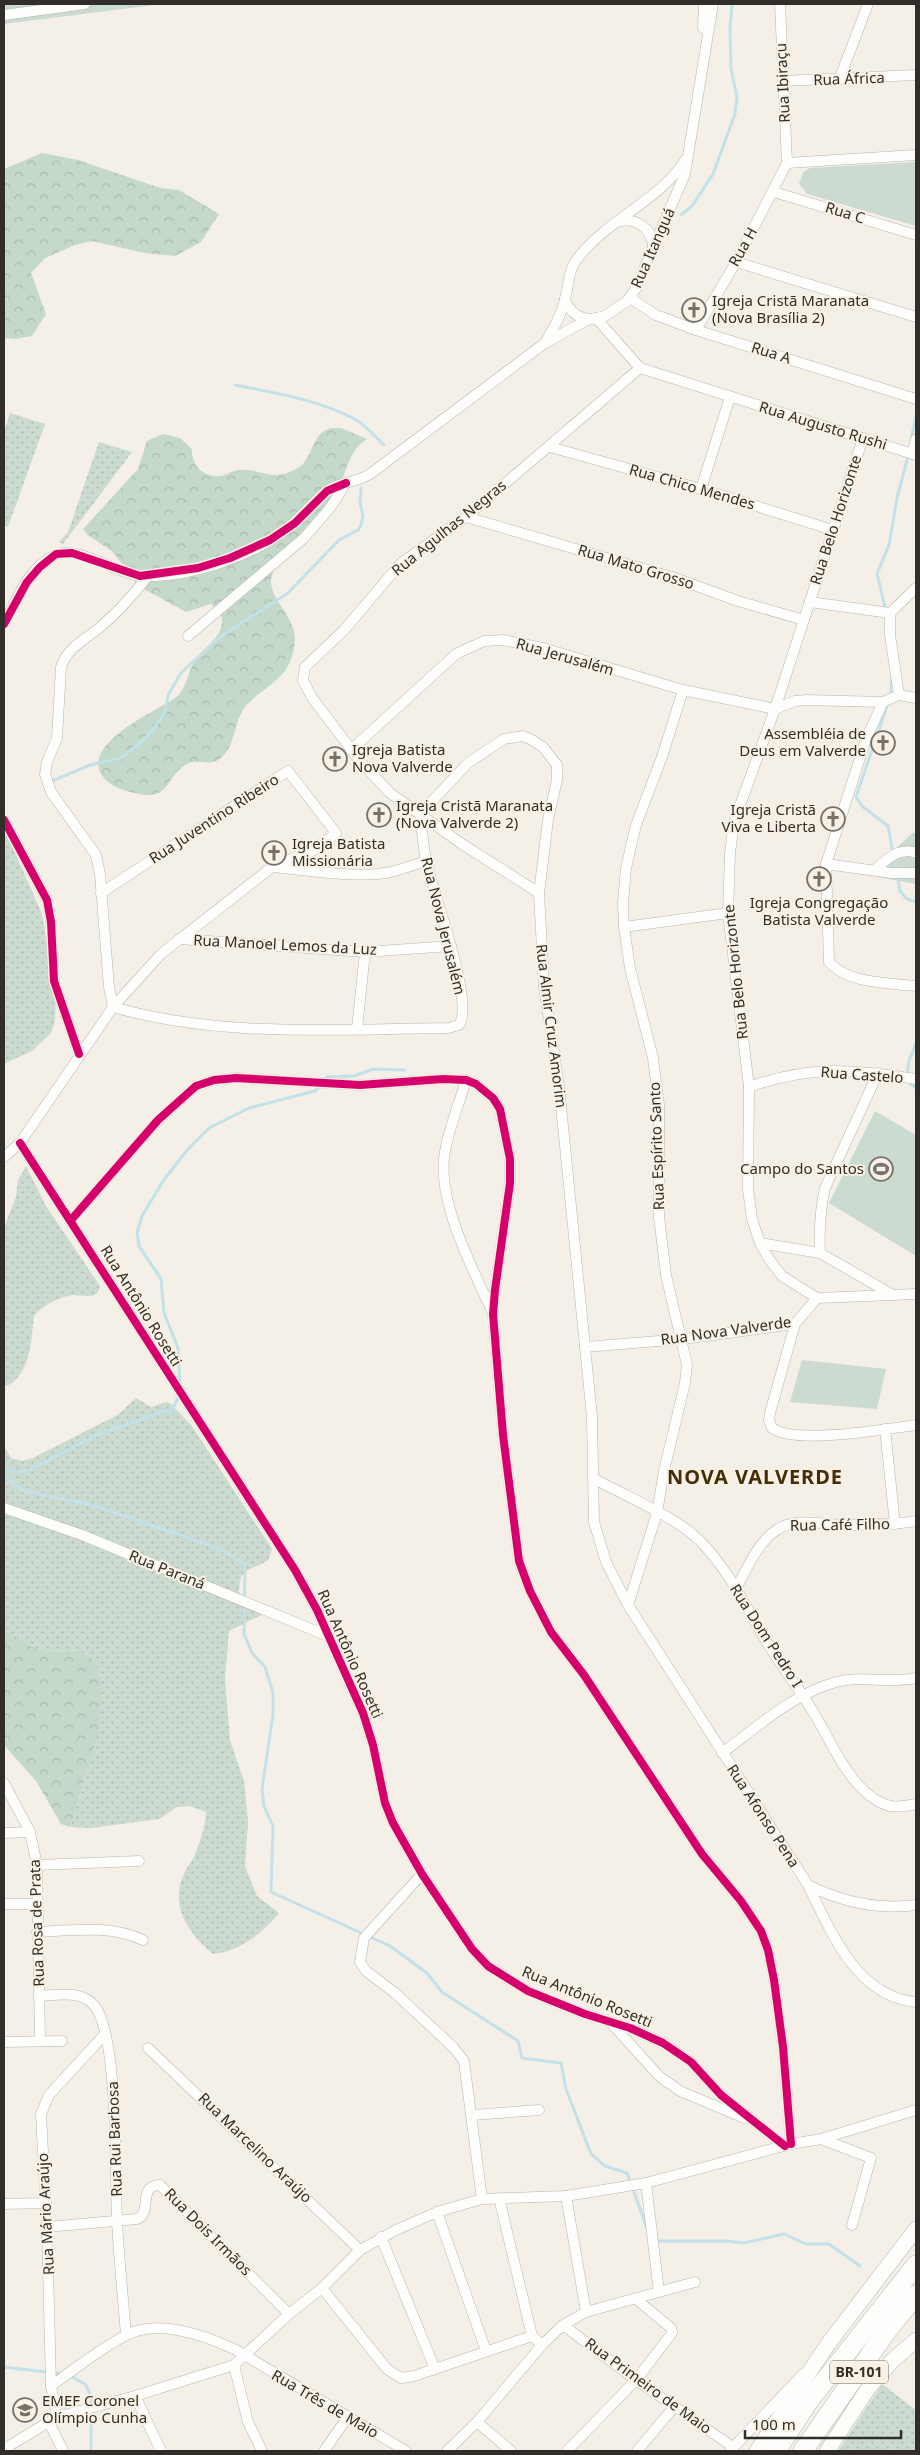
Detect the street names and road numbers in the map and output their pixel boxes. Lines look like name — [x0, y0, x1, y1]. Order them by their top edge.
street label: Rua Ibiraçu — [770, 43, 794, 123]
street label: Rua África — [813, 67, 885, 89]
street label: Rua C — [823, 197, 868, 228]
street label: Rua Itanguá — [625, 204, 679, 291]
street label: Rua H — [723, 223, 761, 270]
street label: Rua A — [749, 337, 794, 368]
street label: Rua Augusto Rushi — [757, 396, 890, 454]
street label: Rua Belo Horizonte — [805, 452, 865, 587]
street label: Rua Chico Mendes — [627, 459, 757, 514]
street label: Rua Agulhas Negras — [387, 475, 510, 580]
street label: Rua Mato Grosso — [576, 539, 697, 593]
street label: Rua Jerusalém — [514, 633, 617, 680]
street label: Rua Juventino Ribeiro — [145, 769, 282, 868]
street label: Rua Nova Jerusalém — [417, 855, 471, 997]
street label: Rua Belo Horizonte — [718, 904, 752, 1041]
street label: Rua Manoel Lemos da Luz — [193, 929, 377, 959]
street label: Rua Almir Cruz Amorim — [532, 943, 572, 1109]
street label: Rua Castelo — [820, 1061, 904, 1087]
street label: Rua Espírito Santo — [644, 1082, 668, 1211]
street label: Rua Antônio Rosetti — [97, 1241, 187, 1370]
street label: Rua Nova Valverde — [659, 1311, 792, 1349]
street label: Rua Café Filho — [790, 1513, 890, 1535]
street label: Rua Paraná — [126, 1545, 208, 1593]
street label: Rua Dom Pedro I — [726, 1580, 808, 1691]
street label: Rua Antônio Rosetti — [313, 1586, 388, 1721]
street label: Rua Afonso Pena — [723, 1760, 805, 1871]
street label: Rua Rosa de Prata — [24, 1859, 48, 1987]
street label: Rua Antônio Rosetti — [519, 1961, 656, 2031]
street label: Rua Rui Barbosa — [102, 2081, 126, 2197]
street label: Rua Marcelino Araújo — [195, 2088, 317, 2207]
street label: Rua Mário Araújo — [32, 2153, 58, 2276]
street label: Rua Dois Irmãos — [161, 2183, 257, 2279]
street label: Rua Primeiro de Maio — [581, 2332, 716, 2438]
road number: BR-101 — [830, 2360, 888, 2384]
street label: Rua Três de Maio — [268, 2364, 383, 2442]

